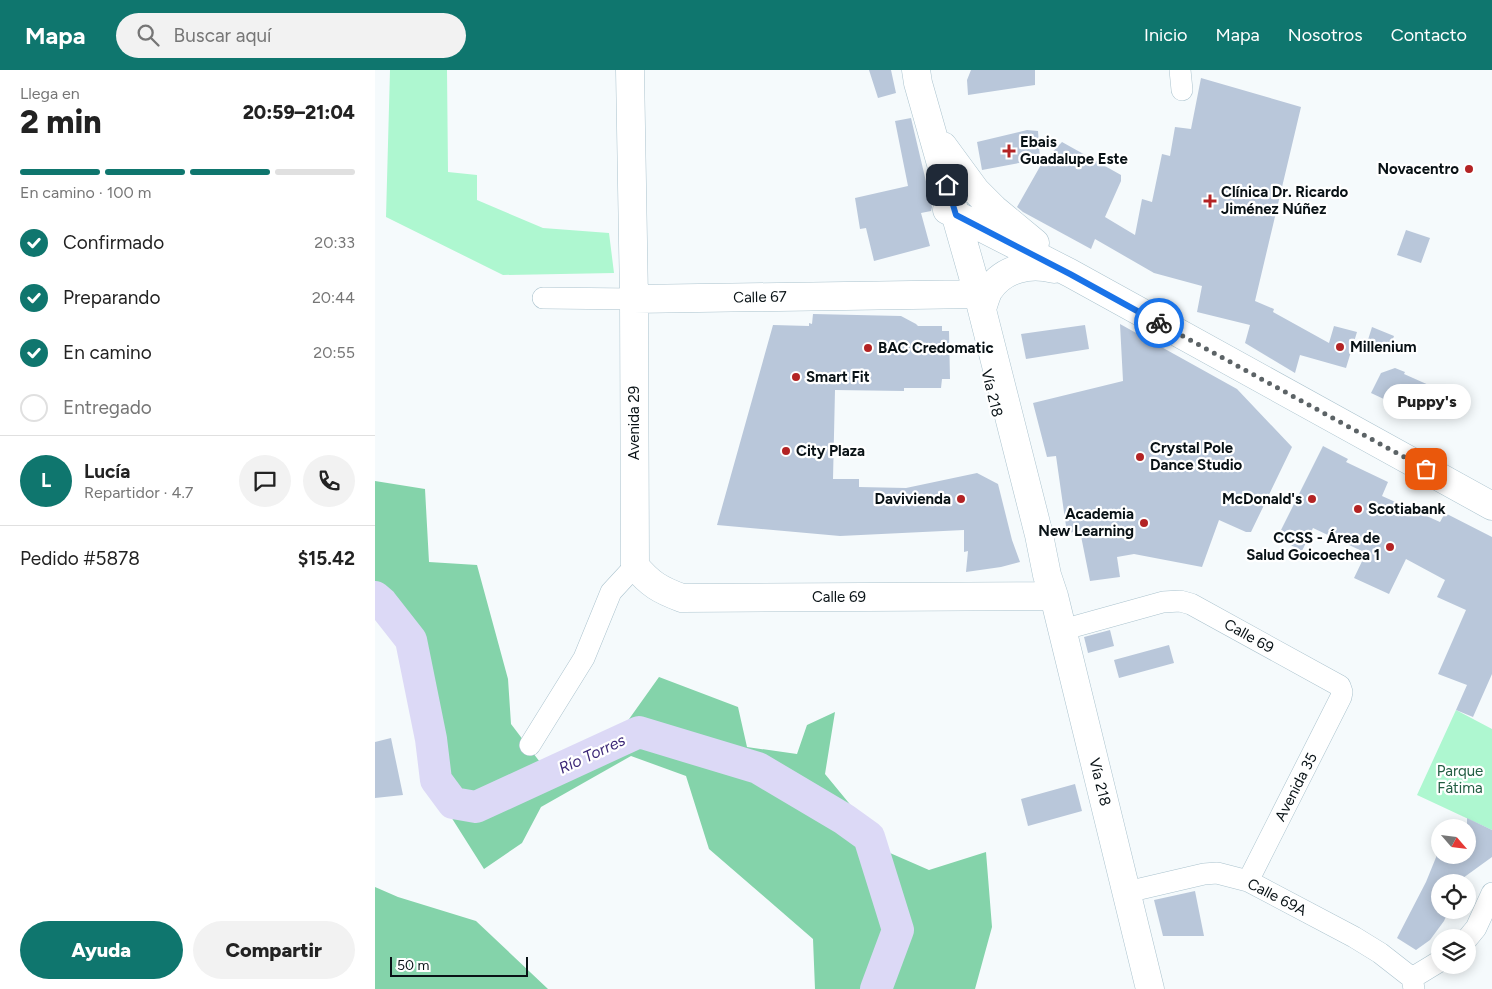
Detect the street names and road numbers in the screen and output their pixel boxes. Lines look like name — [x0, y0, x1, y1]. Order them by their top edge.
street label: Calle 67 — [733, 288, 787, 306]
street label: Vía 218 — [977, 367, 1007, 419]
street label: Avenida 29 — [625, 386, 643, 460]
street label: Calle 69 — [812, 588, 866, 606]
street label: Calle 69 — [1221, 615, 1277, 657]
street label: Avenida 35 — [1271, 750, 1321, 824]
street label: Vía 218 — [1085, 756, 1115, 808]
street label: Calle 69A — [1244, 874, 1310, 920]

